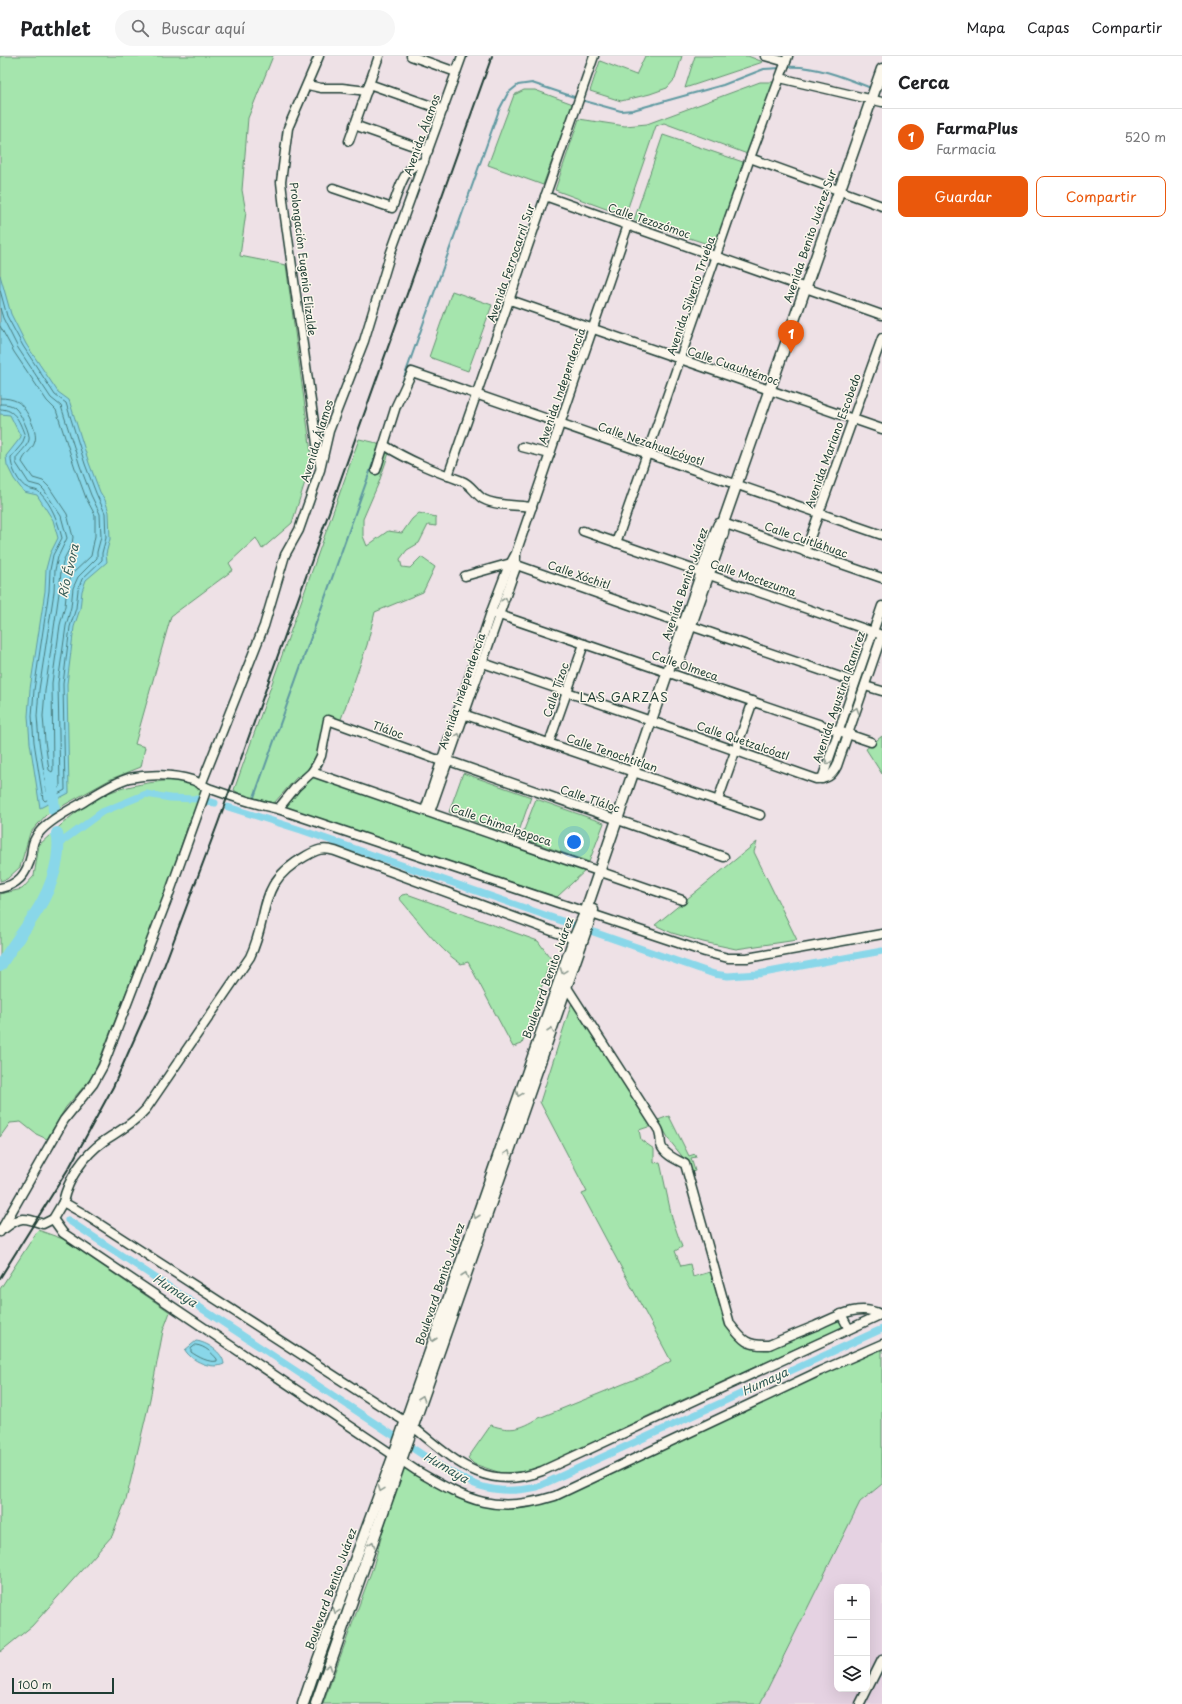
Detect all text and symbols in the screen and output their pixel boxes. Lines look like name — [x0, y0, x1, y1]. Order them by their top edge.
search box — [115, 10, 395, 46]
text: Pathlet — [20, 14, 91, 42]
text: Buscar aquí — [161, 16, 245, 39]
icon: search — [129, 17, 151, 39]
text: Mapa — [967, 17, 1005, 38]
text: Capas — [1027, 17, 1069, 38]
text: Compartir — [1091, 17, 1162, 38]
text: Cerca — [898, 69, 949, 95]
street label: Avenida Álamos — [399, 92, 444, 178]
text: FarmaPlus — [936, 116, 1018, 139]
text: 1 — [908, 127, 914, 146]
text: 520 m — [1124, 127, 1166, 146]
text: Farmacia — [936, 139, 996, 158]
street label: Avenida Benito Juárez Sur — [779, 166, 841, 305]
button: Guardar — [898, 176, 1028, 217]
button: Compartir — [1036, 176, 1166, 217]
street label: Prolongación Eugenio Elizalde — [286, 181, 321, 337]
street label: Calle Tezozómoc — [606, 198, 693, 243]
street label: Avenida Ferrocarril Sur — [482, 200, 539, 324]
street label: Avenida Silverio Trueba — [662, 234, 719, 358]
pin: 1 — [778, 320, 804, 353]
street label: Avenida Independencia — [534, 325, 589, 446]
street label: Calle Cuauhtémoc — [685, 342, 781, 389]
street label: Avenida Mariano Escobedo — [800, 371, 865, 510]
street label: Avenida Álamos — [296, 398, 337, 484]
street label: Calle Nezahualcóyotl — [596, 417, 707, 470]
street label: Calle Cuitláhuac — [762, 517, 850, 562]
street label: Avenida Benito Juárez — [657, 525, 712, 642]
water label: Río Évora — [53, 542, 83, 599]
street label: Calle Moctezuma — [708, 555, 799, 600]
street label: Calle Xóchitl — [546, 556, 613, 593]
one-way arrow — [500, 596, 509, 603]
street label: Avenida Agustina Ramírez — [808, 629, 869, 765]
street label: Avenida Independencia — [434, 630, 489, 751]
street label: Calle Olmeca — [650, 646, 721, 685]
street label: Calle Tízoc — [538, 660, 573, 720]
district label: LAS GARZAS — [579, 688, 669, 706]
one-way arrow — [852, 706, 860, 713]
street label: Tláloc — [370, 716, 406, 743]
street label: Calle Quetzalcóatl — [695, 717, 792, 764]
street label: Calle Tenochtitlan — [564, 729, 660, 776]
one-way arrow — [453, 732, 462, 739]
one-way arrow — [824, 758, 833, 765]
street label: Calle Tláloc — [558, 780, 623, 817]
street label: Calle Chimalpopoca — [448, 799, 554, 850]
your location — [564, 832, 584, 852]
street label: Boulevard Benito Juárez — [518, 915, 577, 1041]
one-way arrow — [559, 968, 568, 975]
one-way arrow — [546, 1026, 555, 1033]
one-way arrow — [516, 1090, 524, 1097]
one-way arrow — [504, 1149, 512, 1156]
one-way arrow — [472, 1213, 481, 1220]
street label: Boulevard Benito Juárez — [411, 1220, 468, 1347]
water label: Humaya — [150, 1269, 201, 1311]
one-way arrow — [461, 1272, 469, 1279]
one-way arrow — [429, 1335, 438, 1342]
water label: Humaya — [739, 1362, 791, 1400]
one-way arrow — [417, 1394, 426, 1401]
water label: Humaya — [421, 1447, 473, 1487]
one-way arrow — [377, 1485, 386, 1492]
street label: Boulevard Benito Juárez — [301, 1526, 360, 1652]
one-way arrow — [367, 1541, 376, 1548]
map controls — [834, 1584, 870, 1692]
button: + — [834, 1584, 870, 1620]
one-way arrow — [332, 1607, 341, 1614]
button: − — [834, 1620, 870, 1656]
button: layers — [834, 1656, 870, 1692]
one-way arrow — [324, 1664, 333, 1671]
scale bar — [12, 1676, 114, 1695]
text: 100 m — [18, 1676, 52, 1693]

